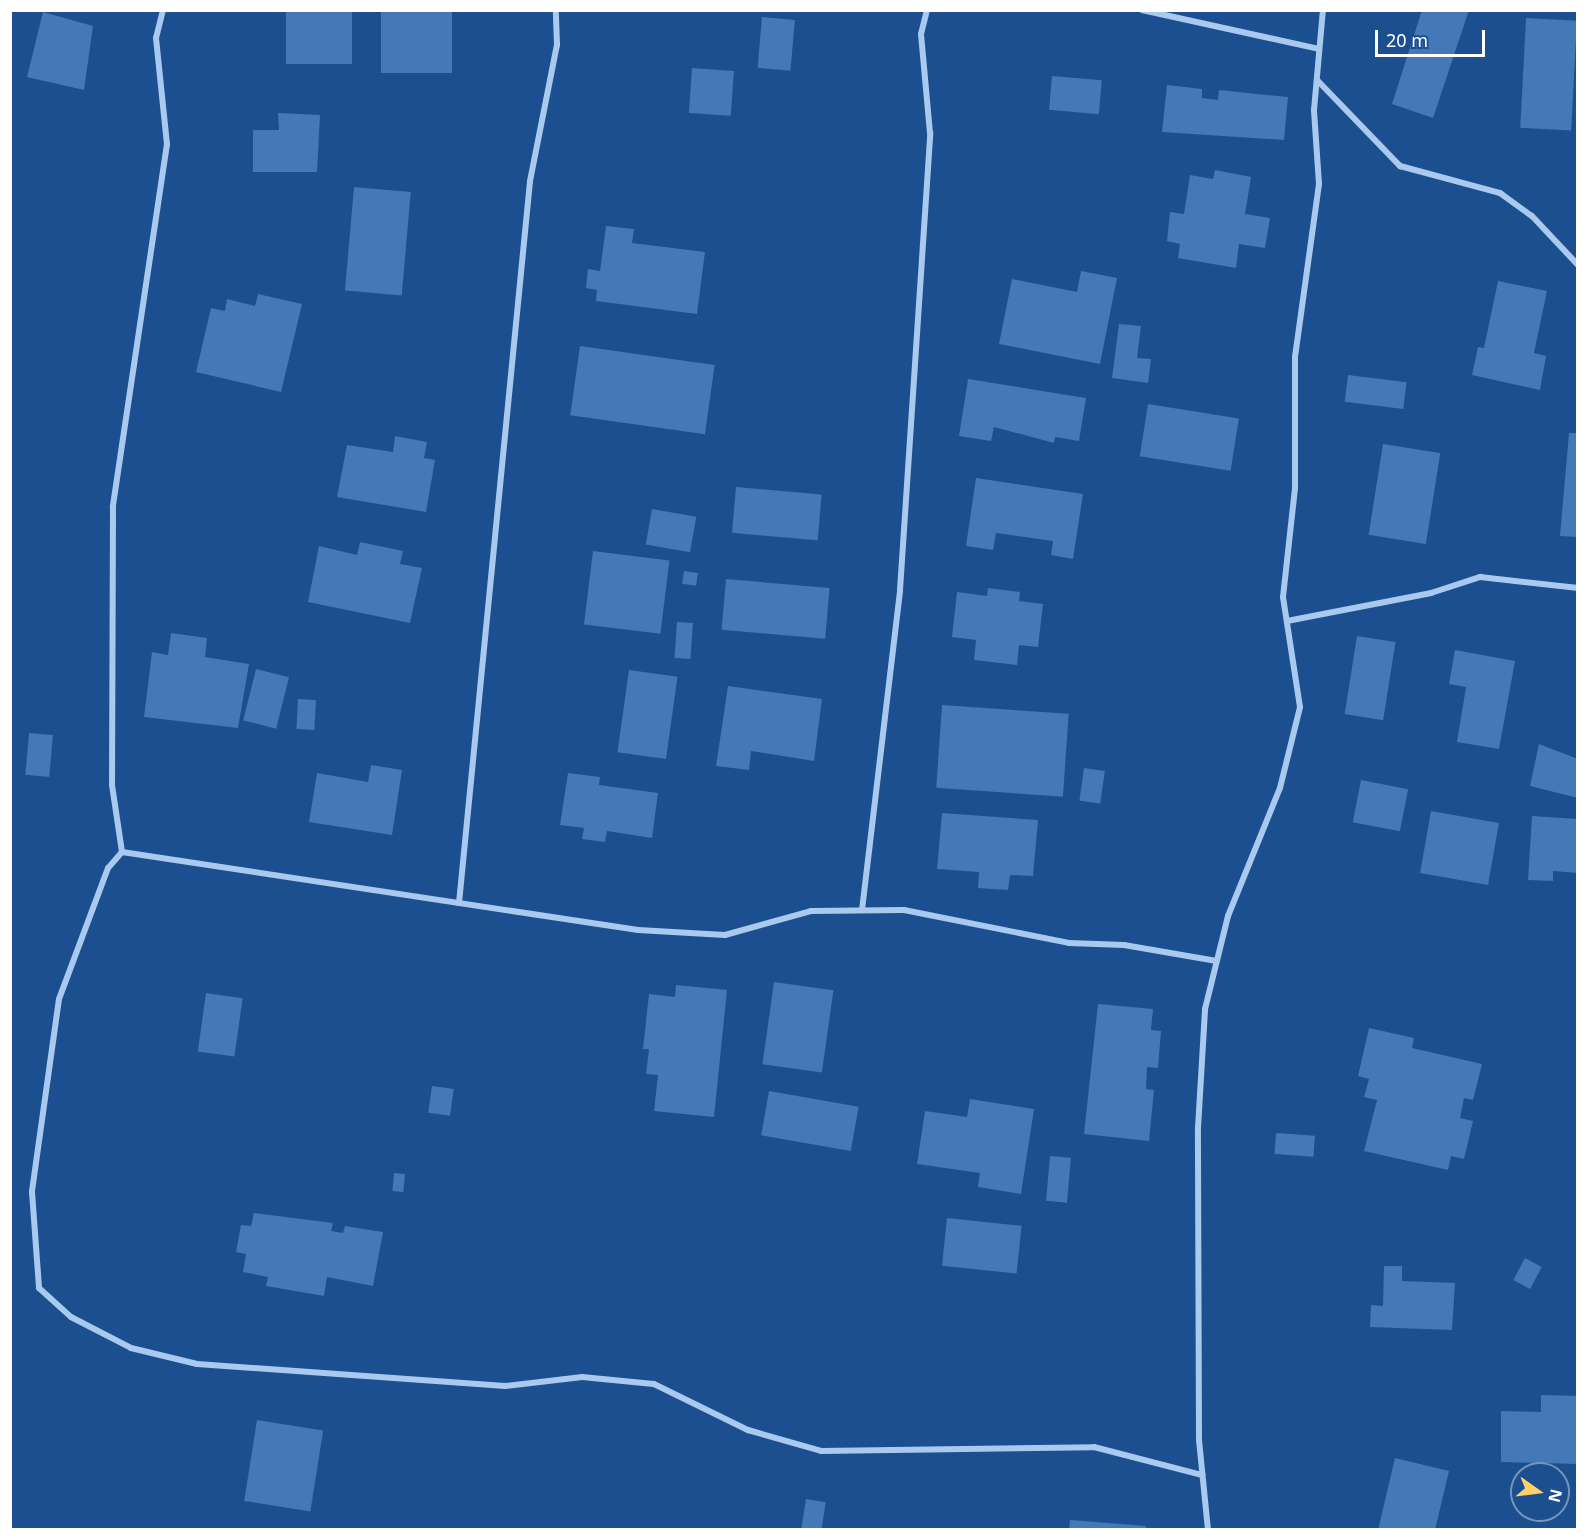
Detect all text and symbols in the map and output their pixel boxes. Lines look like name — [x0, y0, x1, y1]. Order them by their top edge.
scale bar — [1378, 18, 1488, 56]
text: 20 m — [1386, 28, 1428, 52]
north arrow — [1510, 1462, 1570, 1522]
text: N — [1543, 1487, 1568, 1505]

